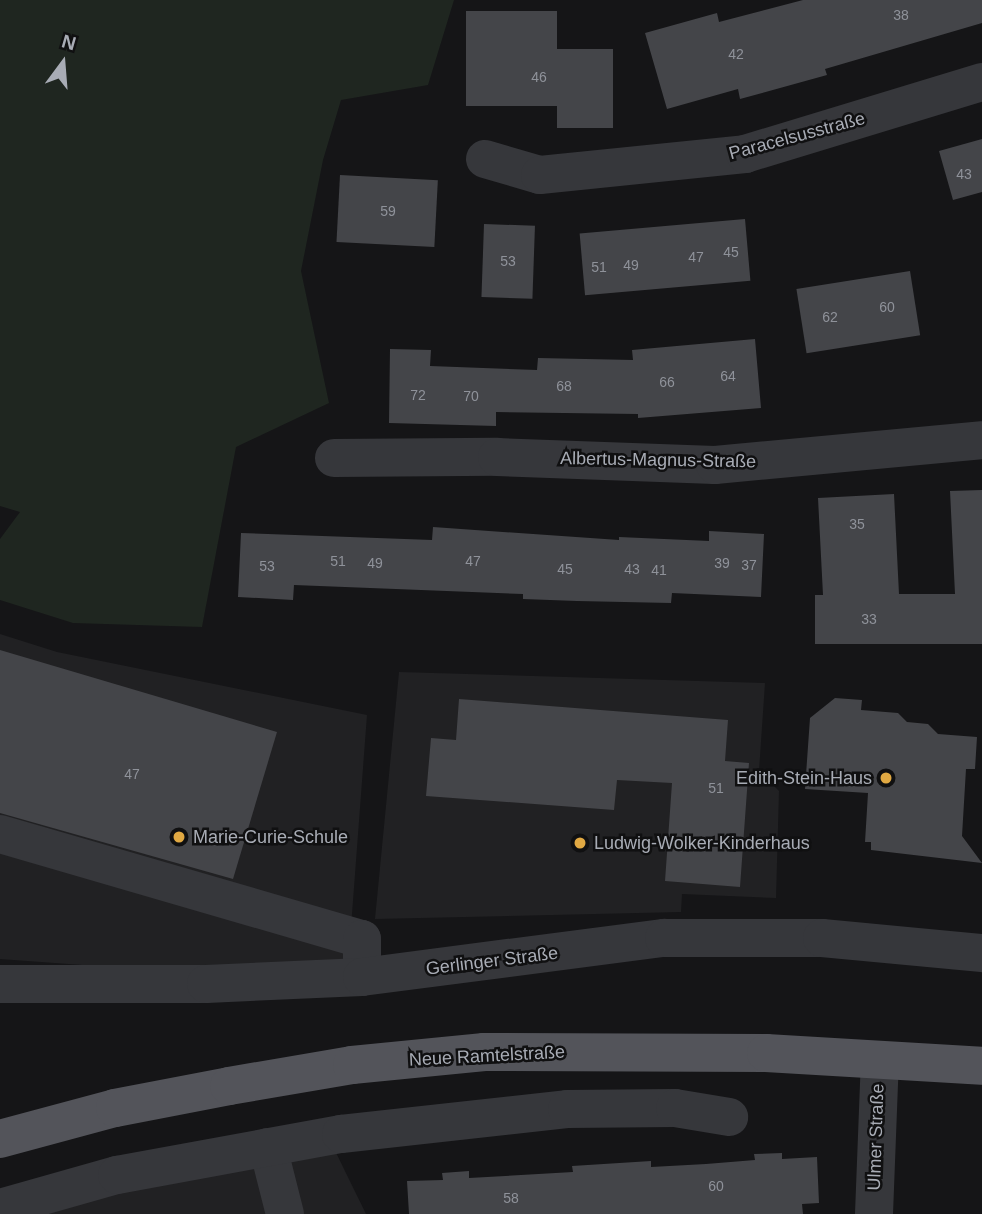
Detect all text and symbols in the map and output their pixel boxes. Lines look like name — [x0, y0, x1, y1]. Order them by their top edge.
house number: 38 — [893, 7, 909, 23]
north arrow — [28, 28, 98, 98]
text: N — [59, 30, 78, 54]
house number: 42 — [728, 46, 744, 62]
house number: 46 — [531, 69, 547, 85]
street label: Paracelsusstraße — [727, 107, 867, 165]
house number: 43 — [956, 166, 972, 182]
house number: 59 — [380, 203, 396, 219]
house number: 45 — [723, 244, 739, 260]
house number: 47 — [688, 249, 704, 265]
house number: 53 — [500, 253, 516, 269]
house number: 49 — [623, 257, 639, 273]
house number: 51 — [591, 259, 607, 275]
house number: 60 — [879, 299, 895, 315]
house number: 62 — [822, 309, 838, 325]
house number: 64 — [720, 368, 736, 384]
house number: 66 — [659, 374, 675, 390]
house number: 68 — [556, 378, 572, 394]
house number: 72 — [410, 387, 426, 403]
house number: 70 — [463, 388, 479, 404]
street label: Albertus-Magnus-Straße — [560, 447, 756, 473]
house number: 35 — [849, 516, 865, 532]
house number: 51 — [330, 553, 346, 569]
house number: 47 — [465, 553, 481, 569]
house number: 49 — [367, 555, 383, 571]
house number: 39 — [714, 555, 730, 571]
house number: 37 — [741, 557, 757, 573]
house number: 53 — [259, 558, 275, 574]
house number: 45 — [557, 561, 573, 577]
house number: 43 — [624, 561, 640, 577]
house number: 41 — [651, 562, 667, 578]
house number: 33 — [861, 611, 877, 627]
house number: 47 — [124, 766, 140, 782]
place label: Edith-Stein-Haus — [736, 767, 872, 789]
marker: Edith-Stein-Haus — [878, 770, 894, 786]
house number: 51 — [708, 780, 724, 796]
place label: Marie-Curie-Schule — [193, 826, 348, 848]
marker: Marie-Curie-Schule — [171, 829, 187, 845]
place label: Ludwig-Wolker-Kinderhaus — [594, 832, 810, 854]
marker: Ludwig-Wolker-Kinderhaus — [572, 835, 588, 851]
street label: Gerlinger Straße — [425, 942, 559, 980]
street label: Neue Ramtelstraße — [409, 1041, 565, 1071]
street label: Ulmer Straße — [863, 1083, 889, 1191]
house number: 60 — [708, 1178, 724, 1194]
house number: 58 — [503, 1190, 519, 1206]

